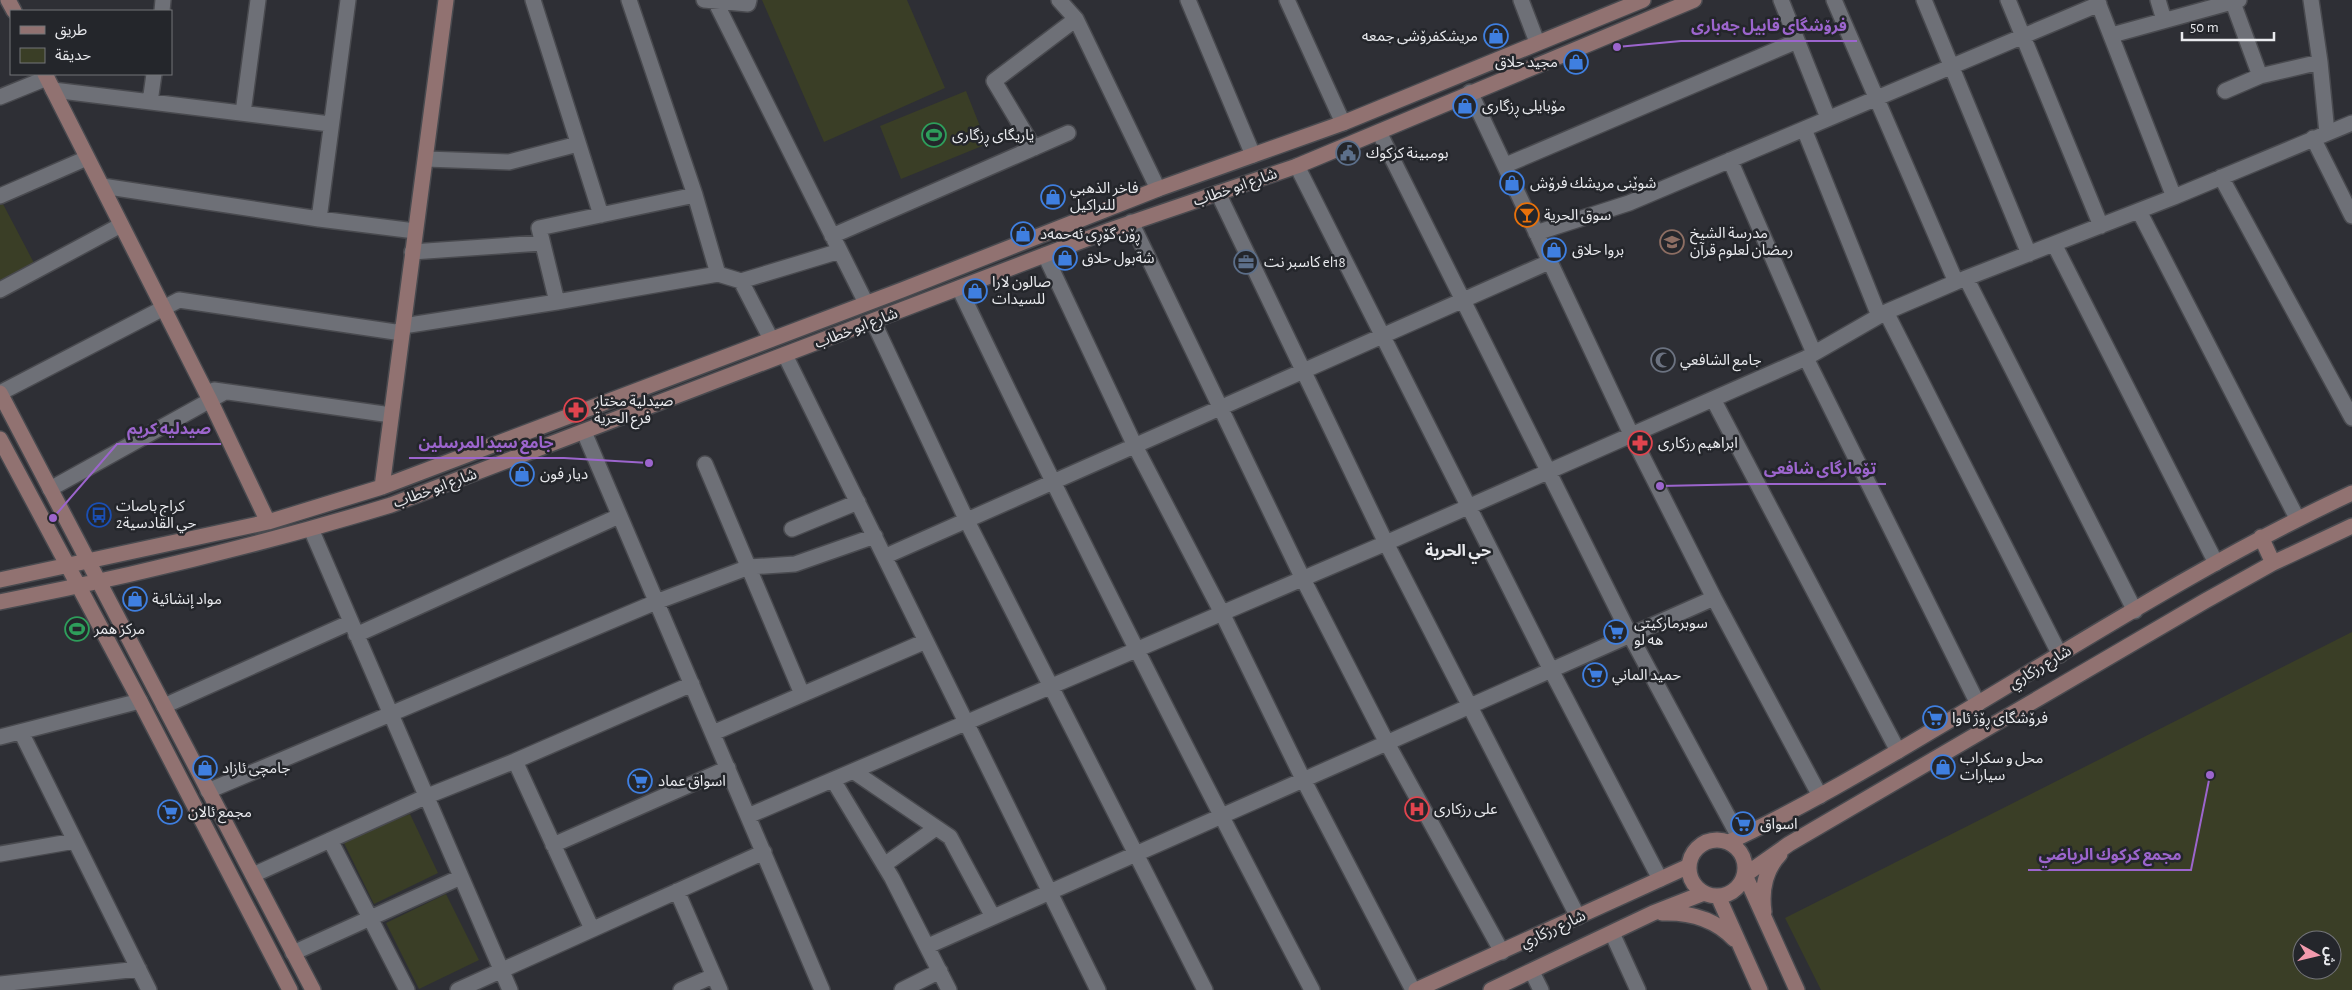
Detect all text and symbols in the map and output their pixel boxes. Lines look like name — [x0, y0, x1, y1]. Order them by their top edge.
legend — [10, 10, 172, 75]
callout: فرۆشگای قابیل جەباری — [1681, 10, 1857, 41]
scale bar — [2182, 10, 2274, 42]
text: فرۆشگای قابیل جەباری — [1691, 17, 1847, 35]
text: 50 m — [2190, 20, 2219, 35]
text: طريق — [55, 23, 87, 40]
shop icon: مریشکفرۆشی جمعە — [1483, 23, 1509, 49]
place label: مریشکفرۆشی جمعە — [1362, 29, 1478, 45]
text: حديقة — [55, 48, 91, 63]
shop icon: مجيد حلاق — [1563, 49, 1589, 75]
place label: مجيد حلاق — [1495, 55, 1558, 71]
shop icon: مۆبایلی ڕزگاری — [1452, 93, 1478, 119]
place label: مۆبایلی ڕزگاری — [1482, 98, 1566, 118]
sports icon: یاریگای ڕزگاری — [921, 122, 947, 148]
place label: یاریگای ڕزگاری — [952, 127, 1034, 147]
public building icon: بومبينة كركوك — [1335, 140, 1361, 166]
place label: بومبينة كركوك — [1366, 146, 1449, 162]
street label: شارع ابو خطاب — [1191, 166, 1281, 213]
shop icon: شوێنى مريشك فرۆش — [1499, 170, 1525, 196]
place label: شوێنى مريشك فرۆش — [1530, 176, 1657, 192]
place label: فاخر الذهبي للنراكيل — [1070, 181, 1139, 214]
shop icon: فاخر الذهبي للنراكيل — [1040, 184, 1066, 210]
bar icon: سوق الحرية — [1514, 202, 1540, 228]
place label: سوق الحرية — [1544, 208, 1611, 224]
shop icon: ڕۆن گۆڕی ئەحمەد — [1010, 221, 1036, 247]
place label: ڕۆن گۆڕی ئەحمەد — [1040, 226, 1141, 246]
place label: مدرسة الشيخ رمضان لعلوم قرآن — [1690, 226, 1793, 261]
school or university icon: مدرسة الشيخ رمضان لعلوم قرآن — [1659, 229, 1685, 255]
shop icon: بروا حلاق — [1541, 237, 1567, 263]
place label: بروا حلاق — [1572, 243, 1624, 259]
shop icon: شةبول حلاق — [1052, 245, 1078, 271]
office icon: كاسبر نت el18 — [1233, 249, 1259, 275]
place label: شةبول حلاق — [1082, 251, 1155, 267]
place label: كاسبر نت el18 — [1264, 255, 1346, 271]
place label: صالون لارا للسيدات — [992, 275, 1051, 307]
shop icon: صالون لارا للسيدات — [962, 278, 988, 304]
street label: شارع ابو خطاب — [813, 306, 901, 355]
mosque icon: جامع الشافعي — [1650, 347, 1676, 373]
place label: جامع الشافعي — [1680, 353, 1762, 372]
place label: صيدلية مختار فرع الحرية — [593, 394, 673, 430]
pharmacy icon: صيدلية مختار فرع الحرية — [563, 397, 589, 423]
callout: صيدليه كريم — [117, 413, 221, 444]
text: صيدليه كريم — [127, 421, 211, 441]
callout: جامع سيد المرسلين — [409, 427, 564, 458]
pharmacy icon: ابراهيم رزكارى — [1627, 430, 1653, 456]
text: جامع سيد المرسلين — [418, 435, 554, 455]
place label: ابراهيم رزكارى — [1658, 436, 1738, 454]
callout: تۆمارگاى شافعى — [1754, 453, 1886, 484]
text: تۆمارگاى شافعى — [1764, 460, 1876, 478]
shop icon: ديار فون — [509, 461, 535, 487]
street label: شارع ابو خطاب — [391, 466, 480, 514]
place label: ديار فون — [540, 467, 588, 483]
place label: كراج باصات حي القادسية2 — [116, 499, 196, 534]
bus stop icon: كراج باصات حي القادسية2 — [86, 502, 112, 528]
district label: حي الحرية — [1425, 542, 1491, 564]
shop icon: مواد إنشائية — [122, 586, 148, 612]
place label: مواد إنشائية — [152, 592, 222, 609]
sports icon: مركز همر — [64, 616, 90, 642]
place label: سوبرماركيتى هه لو — [1634, 616, 1708, 649]
supermarket icon: سوبرماركيتى هه لو — [1603, 619, 1629, 645]
place label: مركز همر — [93, 622, 145, 638]
street label: شارع رزكاري — [2007, 643, 2076, 695]
supermarket icon: حميد الماني — [1582, 662, 1608, 688]
place label: حميد الماني — [1612, 668, 1681, 686]
supermarket icon: فرۆشگای ڕۆژ ئاوا — [1922, 705, 1948, 731]
place label: فرۆشگای ڕۆژ ئاوا — [1952, 710, 2048, 730]
place label: محل و سكراب سيارات — [1960, 751, 2043, 784]
shop icon: محل و سكراب سيارات — [1930, 754, 1956, 780]
shop icon: جامچی ئازاد — [192, 755, 218, 781]
place label: جامچی ئازاد — [222, 761, 291, 778]
supermarket icon: اسواق عماد — [627, 768, 653, 794]
place label: اسواق عماد — [658, 774, 726, 790]
hospital icon: على رزكارى — [1404, 796, 1430, 822]
supermarket icon: مجمع ئالان — [157, 799, 183, 825]
place label: على رزكارى — [1434, 802, 1498, 818]
place label: مجمع ئالان — [188, 805, 252, 824]
supermarket icon: اسواق — [1730, 811, 1756, 837]
place label: اسواق — [1760, 817, 1798, 833]
callout: مجمع كركوك الرياضي — [2028, 839, 2191, 870]
text: مجمع كركوك الرياضي — [2038, 847, 2182, 868]
street label: شارع رزكاري — [1519, 908, 1590, 955]
north arrow — [2292, 930, 2342, 980]
text: ش — [2321, 946, 2337, 967]

